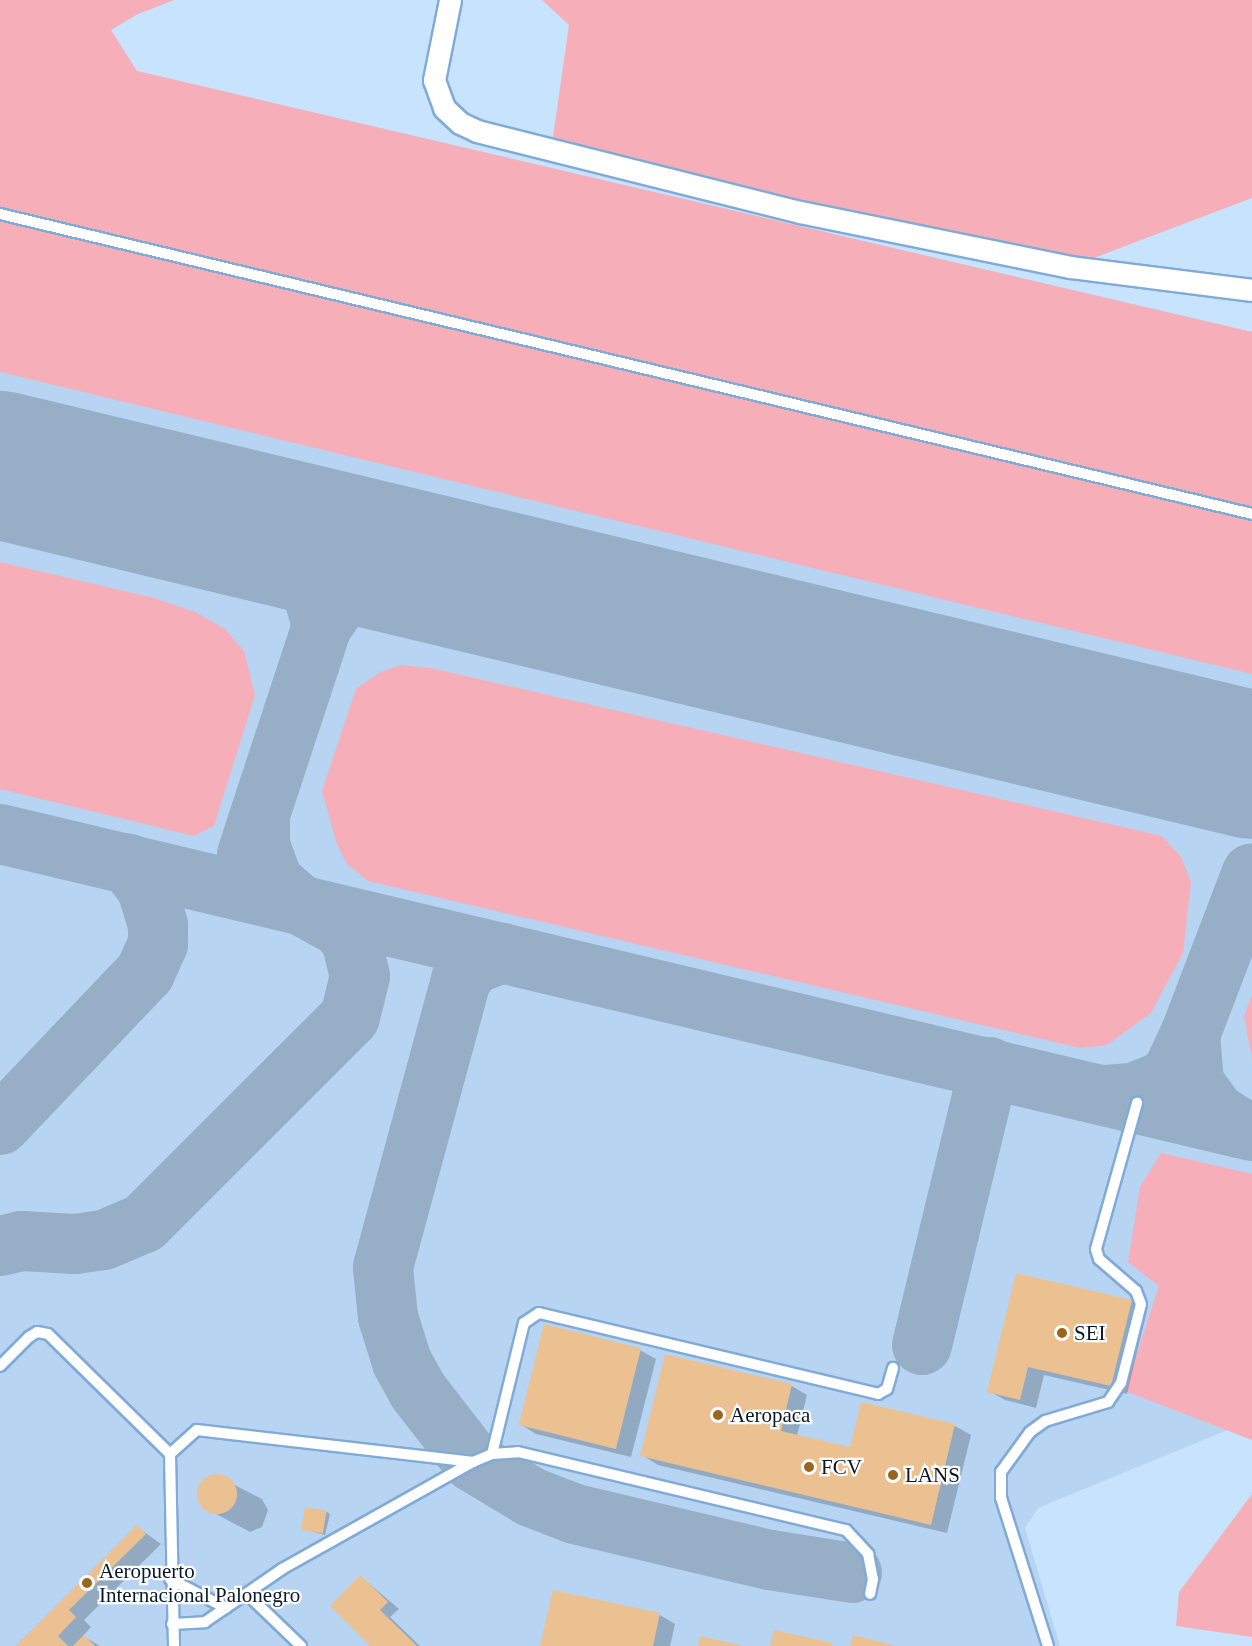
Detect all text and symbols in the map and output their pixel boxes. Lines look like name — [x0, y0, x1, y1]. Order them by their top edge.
place label: SEI — [1074, 1320, 1106, 1346]
marker: SEI — [1055, 1326, 1069, 1340]
place label: Aeropaca — [730, 1402, 810, 1428]
marker: Aeropaca — [711, 1408, 725, 1422]
place label: FCV — [821, 1454, 862, 1480]
marker: FCV — [802, 1460, 816, 1474]
place label: LANS — [905, 1462, 960, 1488]
marker: LANS — [886, 1468, 900, 1482]
place label: Aeropuerto Internacional Palonegro — [99, 1558, 300, 1608]
marker: Aeropuerto Internacional Palonegro — [80, 1576, 94, 1590]

